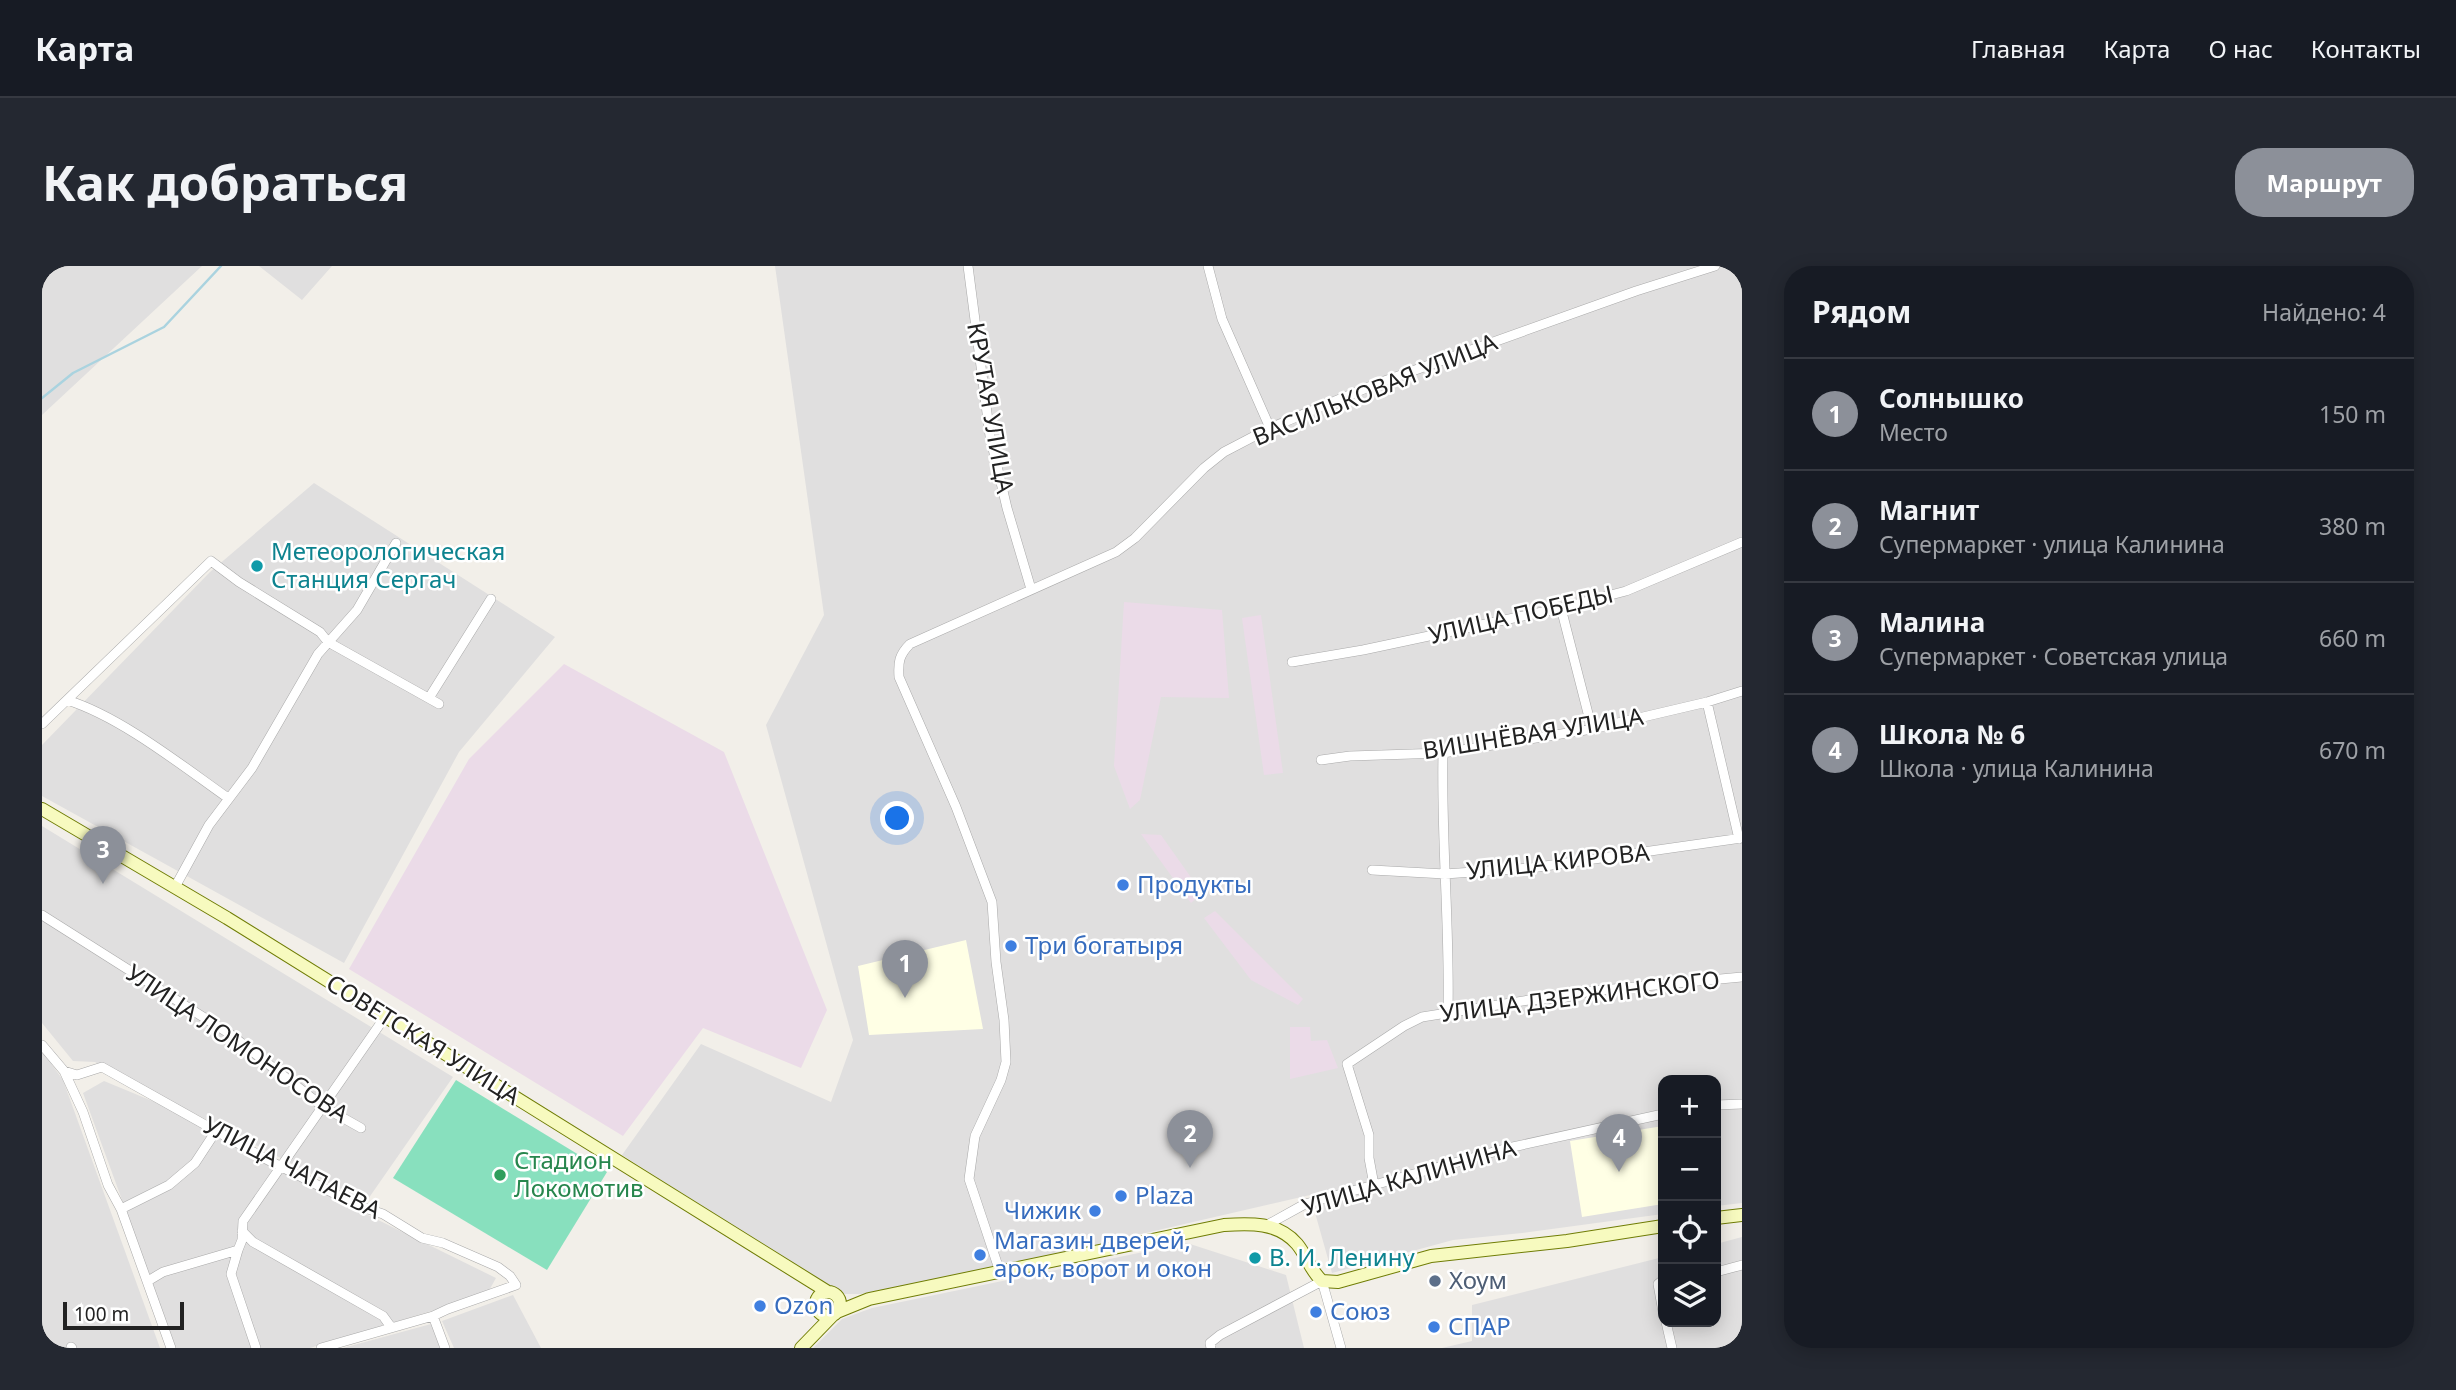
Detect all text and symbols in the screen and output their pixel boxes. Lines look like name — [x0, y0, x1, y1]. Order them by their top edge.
text: Карта — [35, 26, 134, 71]
text: Главная — [1971, 32, 2065, 65]
text: Карта — [2103, 32, 2170, 65]
text: О нас — [2208, 32, 2273, 65]
text: Контакты — [2311, 32, 2421, 65]
button: Маршрут — [2235, 148, 2414, 217]
text: Как добраться — [42, 149, 408, 215]
text: Рядом — [1812, 291, 1911, 332]
text: Найдено: 4 — [2262, 296, 2386, 328]
street label: КРУТАЯ УЛИЦА — [960, 320, 1023, 496]
street label: ВАСИЛЬКОВАЯ УЛИЦА — [1247, 324, 1502, 453]
text: Солнышко — [1879, 380, 2024, 416]
text: 1 — [1828, 398, 1842, 430]
text: 150 m — [2319, 398, 2386, 430]
text: Место — [1879, 416, 1948, 448]
text: Магнит — [1879, 492, 1979, 528]
text: 2 — [1828, 510, 1842, 542]
text: 380 m — [2319, 510, 2386, 542]
text: Супермаркет · улица Калинина — [1879, 528, 2225, 560]
place label: Метеорологическая Станция Сергач — [271, 534, 505, 595]
marker: Метеорологическая Станция Сергач — [249, 558, 265, 574]
street label: УЛИЦА ПОБЕДЫ — [1425, 576, 1616, 651]
text: Малина — [1879, 604, 1985, 640]
text: 3 — [1828, 622, 1842, 654]
text: 660 m — [2319, 622, 2386, 654]
text: Супермаркет · Советская улица — [1879, 640, 2228, 672]
street label: ВИШНЁВАЯ УЛИЦА — [1420, 699, 1646, 766]
text: Школа № 6 — [1879, 716, 2025, 752]
text: 4 — [1828, 734, 1842, 766]
text: 670 m — [2319, 734, 2386, 766]
text: Школа · улица Калинина — [1879, 752, 2154, 784]
your location — [880, 801, 914, 835]
pin: 3 — [80, 826, 126, 884]
street label: УЛИЦА КИРОВА — [1465, 834, 1652, 887]
place label: Продукты — [1137, 867, 1252, 900]
marker: Продукты — [1115, 877, 1131, 893]
place label: Три богатыря — [1025, 928, 1183, 961]
marker: Три богатыря — [1003, 938, 1019, 954]
pin: 1 — [882, 940, 928, 998]
street label: УЛИЦА ЛОМОНОСОВА — [120, 956, 356, 1130]
street label: УЛИЦА ДЗЕРЖИНСКОГО — [1438, 962, 1721, 1029]
street label: СОВЕТСКАЯ УЛИЦА — [321, 966, 528, 1112]
map controls — [1658, 1075, 1721, 1327]
button: + — [1658, 1075, 1721, 1138]
street label: УЛИЦА ЧАПАЕВА — [198, 1108, 388, 1226]
pin: 2 — [1167, 1110, 1213, 1168]
pin: 4 — [1596, 1114, 1642, 1172]
street label: УЛИЦА КАЛИНИНА — [1298, 1130, 1520, 1223]
button: − — [1658, 1138, 1721, 1201]
place label: Стадион Локомотив — [514, 1143, 644, 1204]
marker: Стадион Локомотив — [492, 1167, 508, 1183]
place label: Plaza — [1135, 1178, 1194, 1211]
marker: Plaza — [1113, 1188, 1129, 1204]
place label: Чижик — [1004, 1193, 1081, 1226]
button: locate — [1658, 1201, 1721, 1264]
marker: Чижик — [1087, 1203, 1103, 1219]
place label: Магазин дверей, арок, ворот и окон — [994, 1223, 1212, 1284]
place label: В. И. Ленину — [1269, 1240, 1415, 1273]
marker: Магазин дверей, арок, ворот и окон — [972, 1247, 988, 1263]
marker: В. И. Ленину — [1247, 1250, 1263, 1266]
place label: Хоум — [1449, 1263, 1507, 1296]
button: layers — [1658, 1264, 1721, 1327]
marker: Хоум — [1427, 1273, 1443, 1289]
place label: Ozon — [774, 1288, 833, 1321]
place label: Союз — [1330, 1294, 1391, 1327]
marker: Ozon — [752, 1298, 768, 1314]
scale bar — [63, 1299, 184, 1331]
text: 100 m — [74, 1301, 129, 1327]
marker: Союз — [1308, 1304, 1324, 1320]
place label: СПАР — [1448, 1309, 1511, 1342]
marker: СПАР — [1426, 1319, 1442, 1335]

